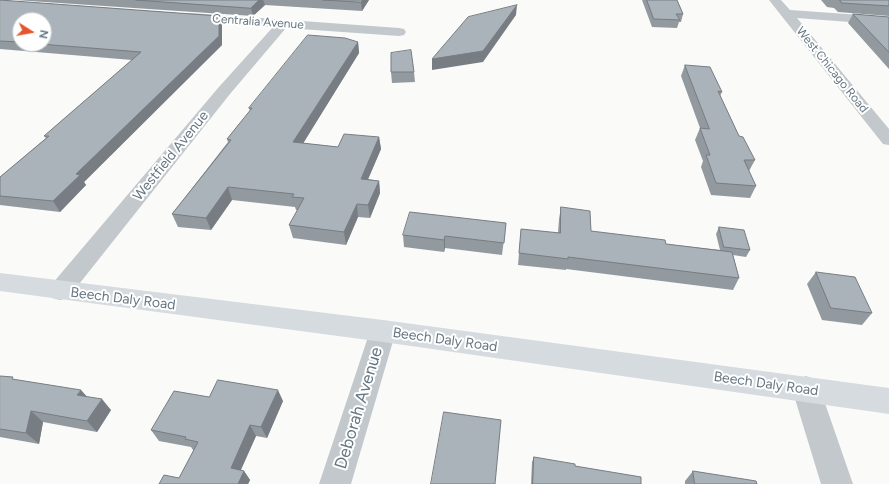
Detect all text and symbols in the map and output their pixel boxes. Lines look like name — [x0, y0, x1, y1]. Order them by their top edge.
north arrow — [12, 12, 52, 52]
street label: Centralia Avenue — [212, 12, 304, 32]
street label: West Chicago Road — [793, 24, 871, 116]
text: N — [36, 29, 50, 40]
street label: Westfield Avenue — [130, 108, 212, 204]
street label: Beech Daly Road — [70, 284, 176, 314]
street label: Beech Daly Road — [392, 324, 498, 356]
street label: Deborah Avenue — [331, 345, 387, 471]
street label: Beech Daly Road — [713, 368, 819, 400]

